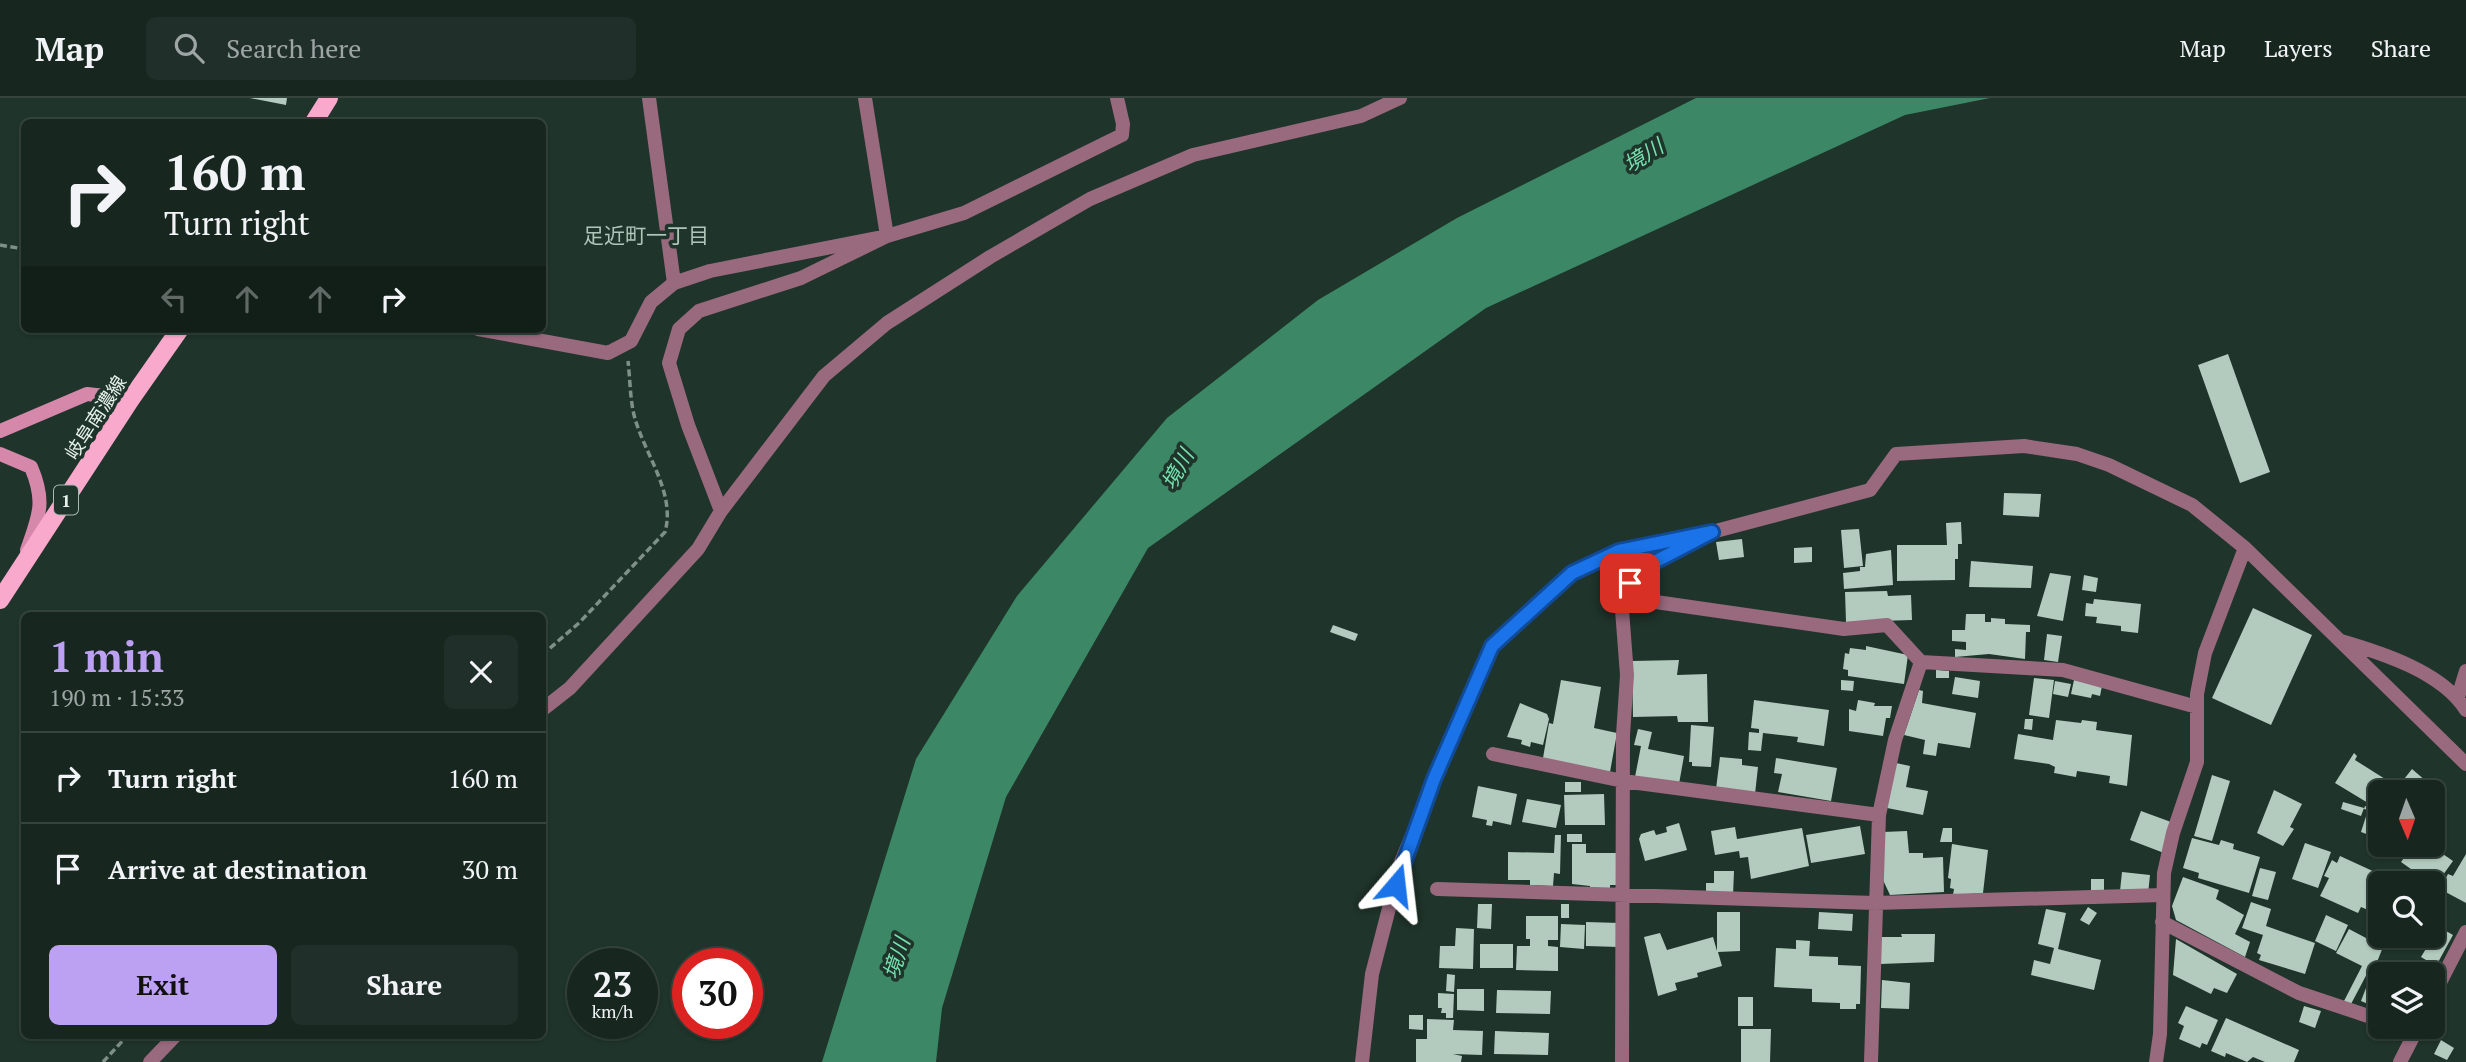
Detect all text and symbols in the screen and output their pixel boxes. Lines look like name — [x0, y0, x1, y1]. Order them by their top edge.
search box — [146, 17, 636, 80]
text: Map — [35, 27, 104, 70]
icon: search — [170, 29, 208, 67]
text: Search here — [226, 31, 361, 65]
text: Map — [2179, 32, 2226, 64]
text: Layers — [2264, 32, 2333, 64]
text: Share — [2371, 32, 2431, 64]
water label: 境川 — [1618, 131, 1670, 178]
text: 160 m — [164, 139, 306, 204]
icon: right — [49, 147, 140, 238]
text: Turn right — [164, 202, 310, 244]
district label: 足近町一丁目 — [583, 221, 709, 249]
icon: left — [155, 280, 193, 318]
icon: ahead — [228, 280, 266, 318]
icon: ahead — [301, 280, 339, 318]
icon: right — [374, 280, 412, 318]
street label: 岐阜南濃線 — [59, 370, 131, 464]
water label: 境川 — [1155, 442, 1200, 494]
road number: 1 — [54, 486, 78, 514]
pin — [1600, 553, 1660, 613]
icon: arrive — [1611, 564, 1649, 602]
text: 1 min — [49, 628, 164, 684]
button: close — [444, 635, 518, 709]
text: 190 m · 15:33 — [49, 682, 184, 713]
icon: right — [49, 759, 87, 797]
text: Turn right — [108, 761, 237, 795]
text: 160 m — [448, 761, 518, 795]
north arrow — [2368, 780, 2445, 858]
map controls — [2368, 780, 2445, 1039]
position arrow — [1359, 848, 1433, 922]
icon: arrive — [49, 850, 87, 888]
text: Arrive at destination — [108, 852, 367, 886]
text: 30 m — [462, 852, 518, 886]
button: search — [2368, 871, 2445, 948]
water label: 境川 — [876, 932, 916, 982]
button: Exit — [49, 945, 277, 1025]
button: Share — [291, 945, 518, 1025]
speed limit sign: 30 — [672, 948, 763, 1039]
text: 23 — [593, 961, 632, 1007]
button: layers — [2368, 962, 2445, 1039]
text: km/h — [592, 999, 633, 1023]

